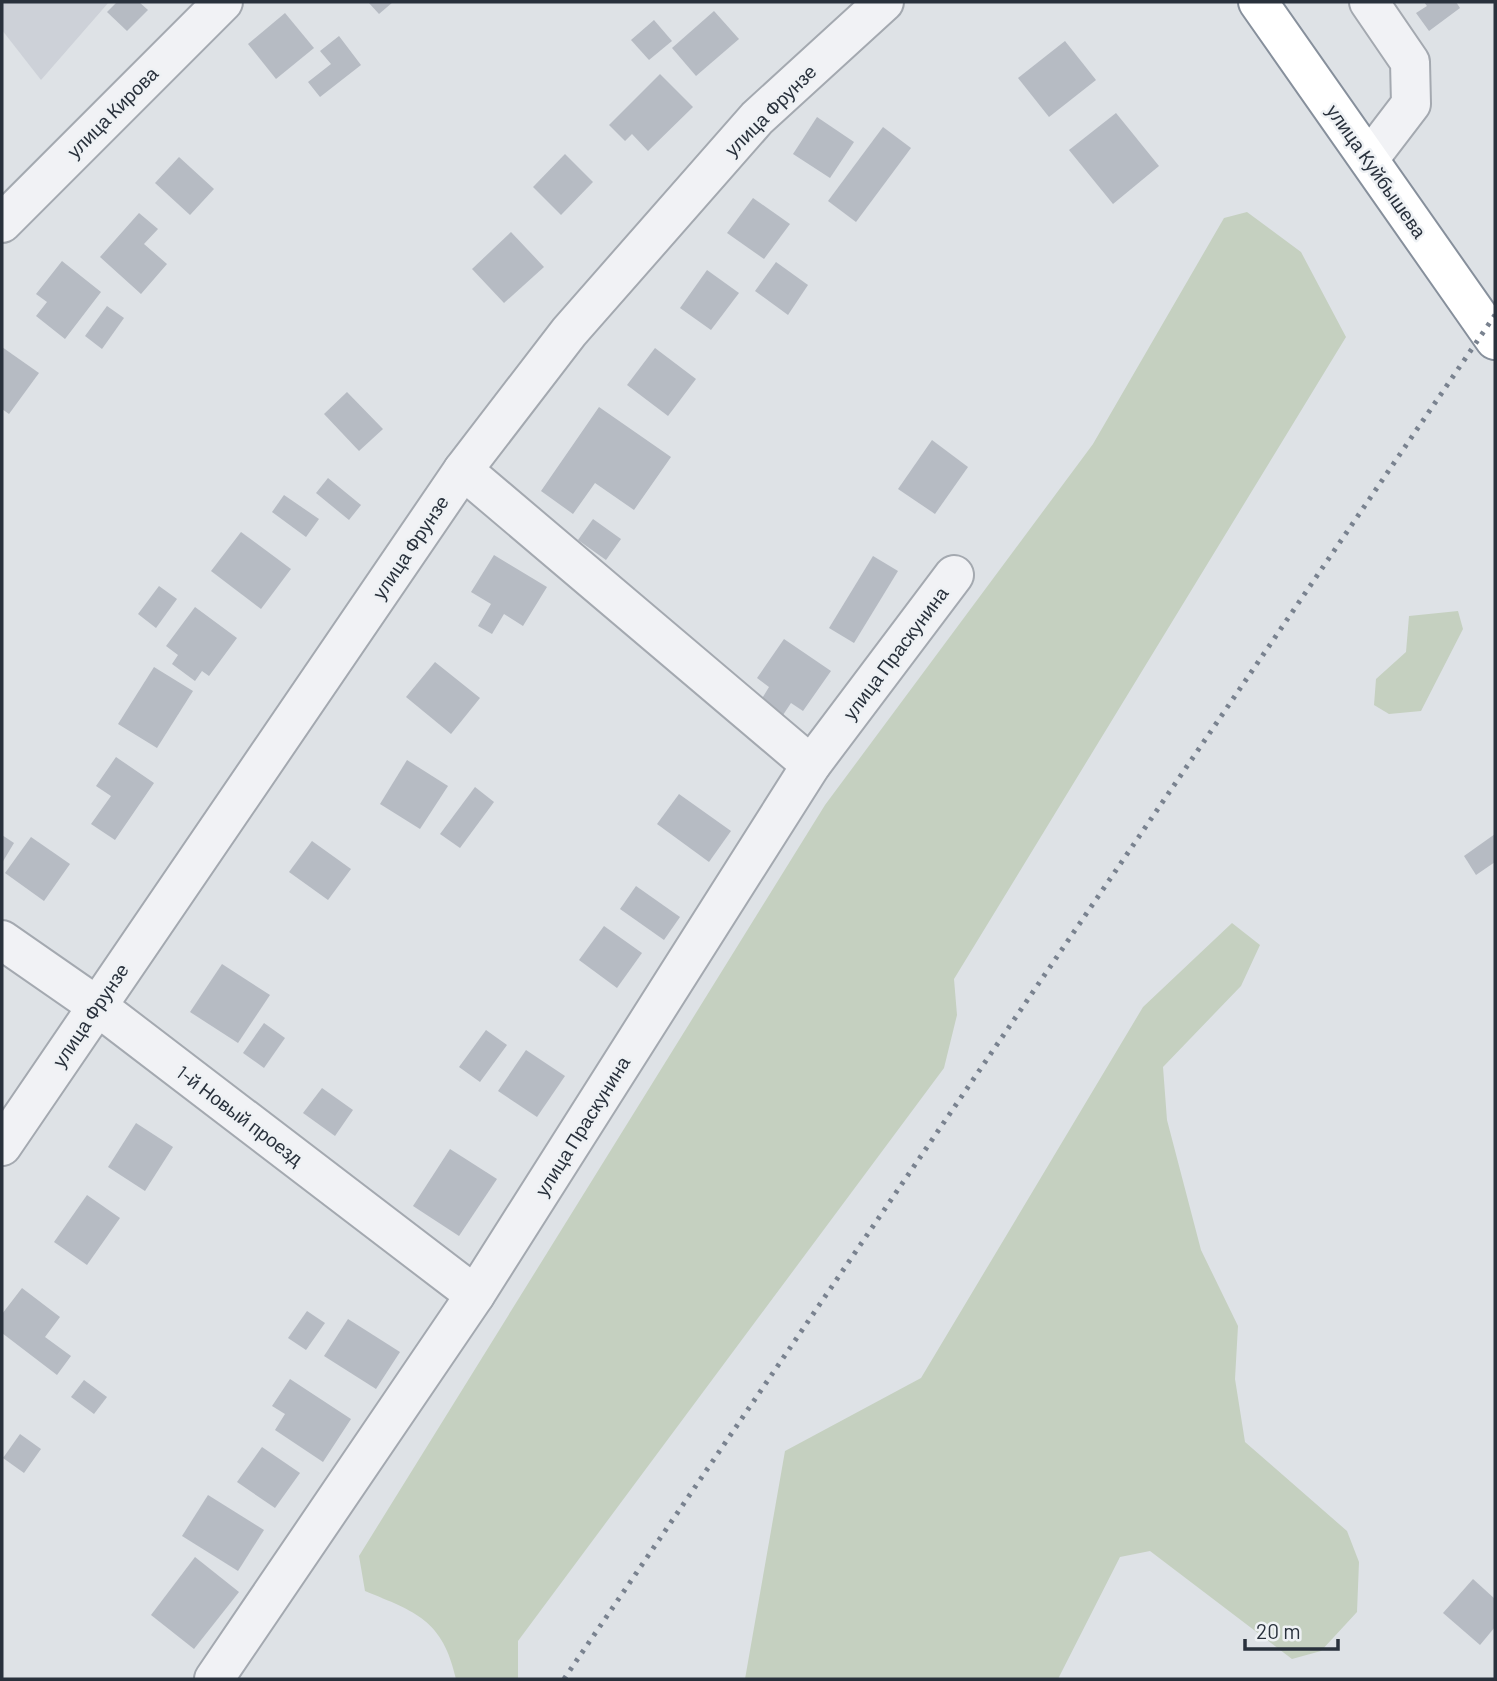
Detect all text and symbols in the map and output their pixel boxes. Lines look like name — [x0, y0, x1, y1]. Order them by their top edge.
street label: улица Фрунзе — [719, 59, 821, 161]
street label: улица Кирова — [62, 61, 163, 162]
street label: улица Куйбышева — [1322, 100, 1432, 243]
street label: улица Фрунзе — [367, 491, 453, 603]
street label: улица Праскунина — [838, 582, 953, 724]
street label: улица Фрунзе — [47, 959, 133, 1071]
street label: улица Праскунина — [530, 1051, 635, 1200]
street label: 1-й Новый проезд — [172, 1060, 308, 1170]
scale bar — [1245, 1608, 1338, 1652]
text: 20 m — [1256, 1618, 1301, 1643]

